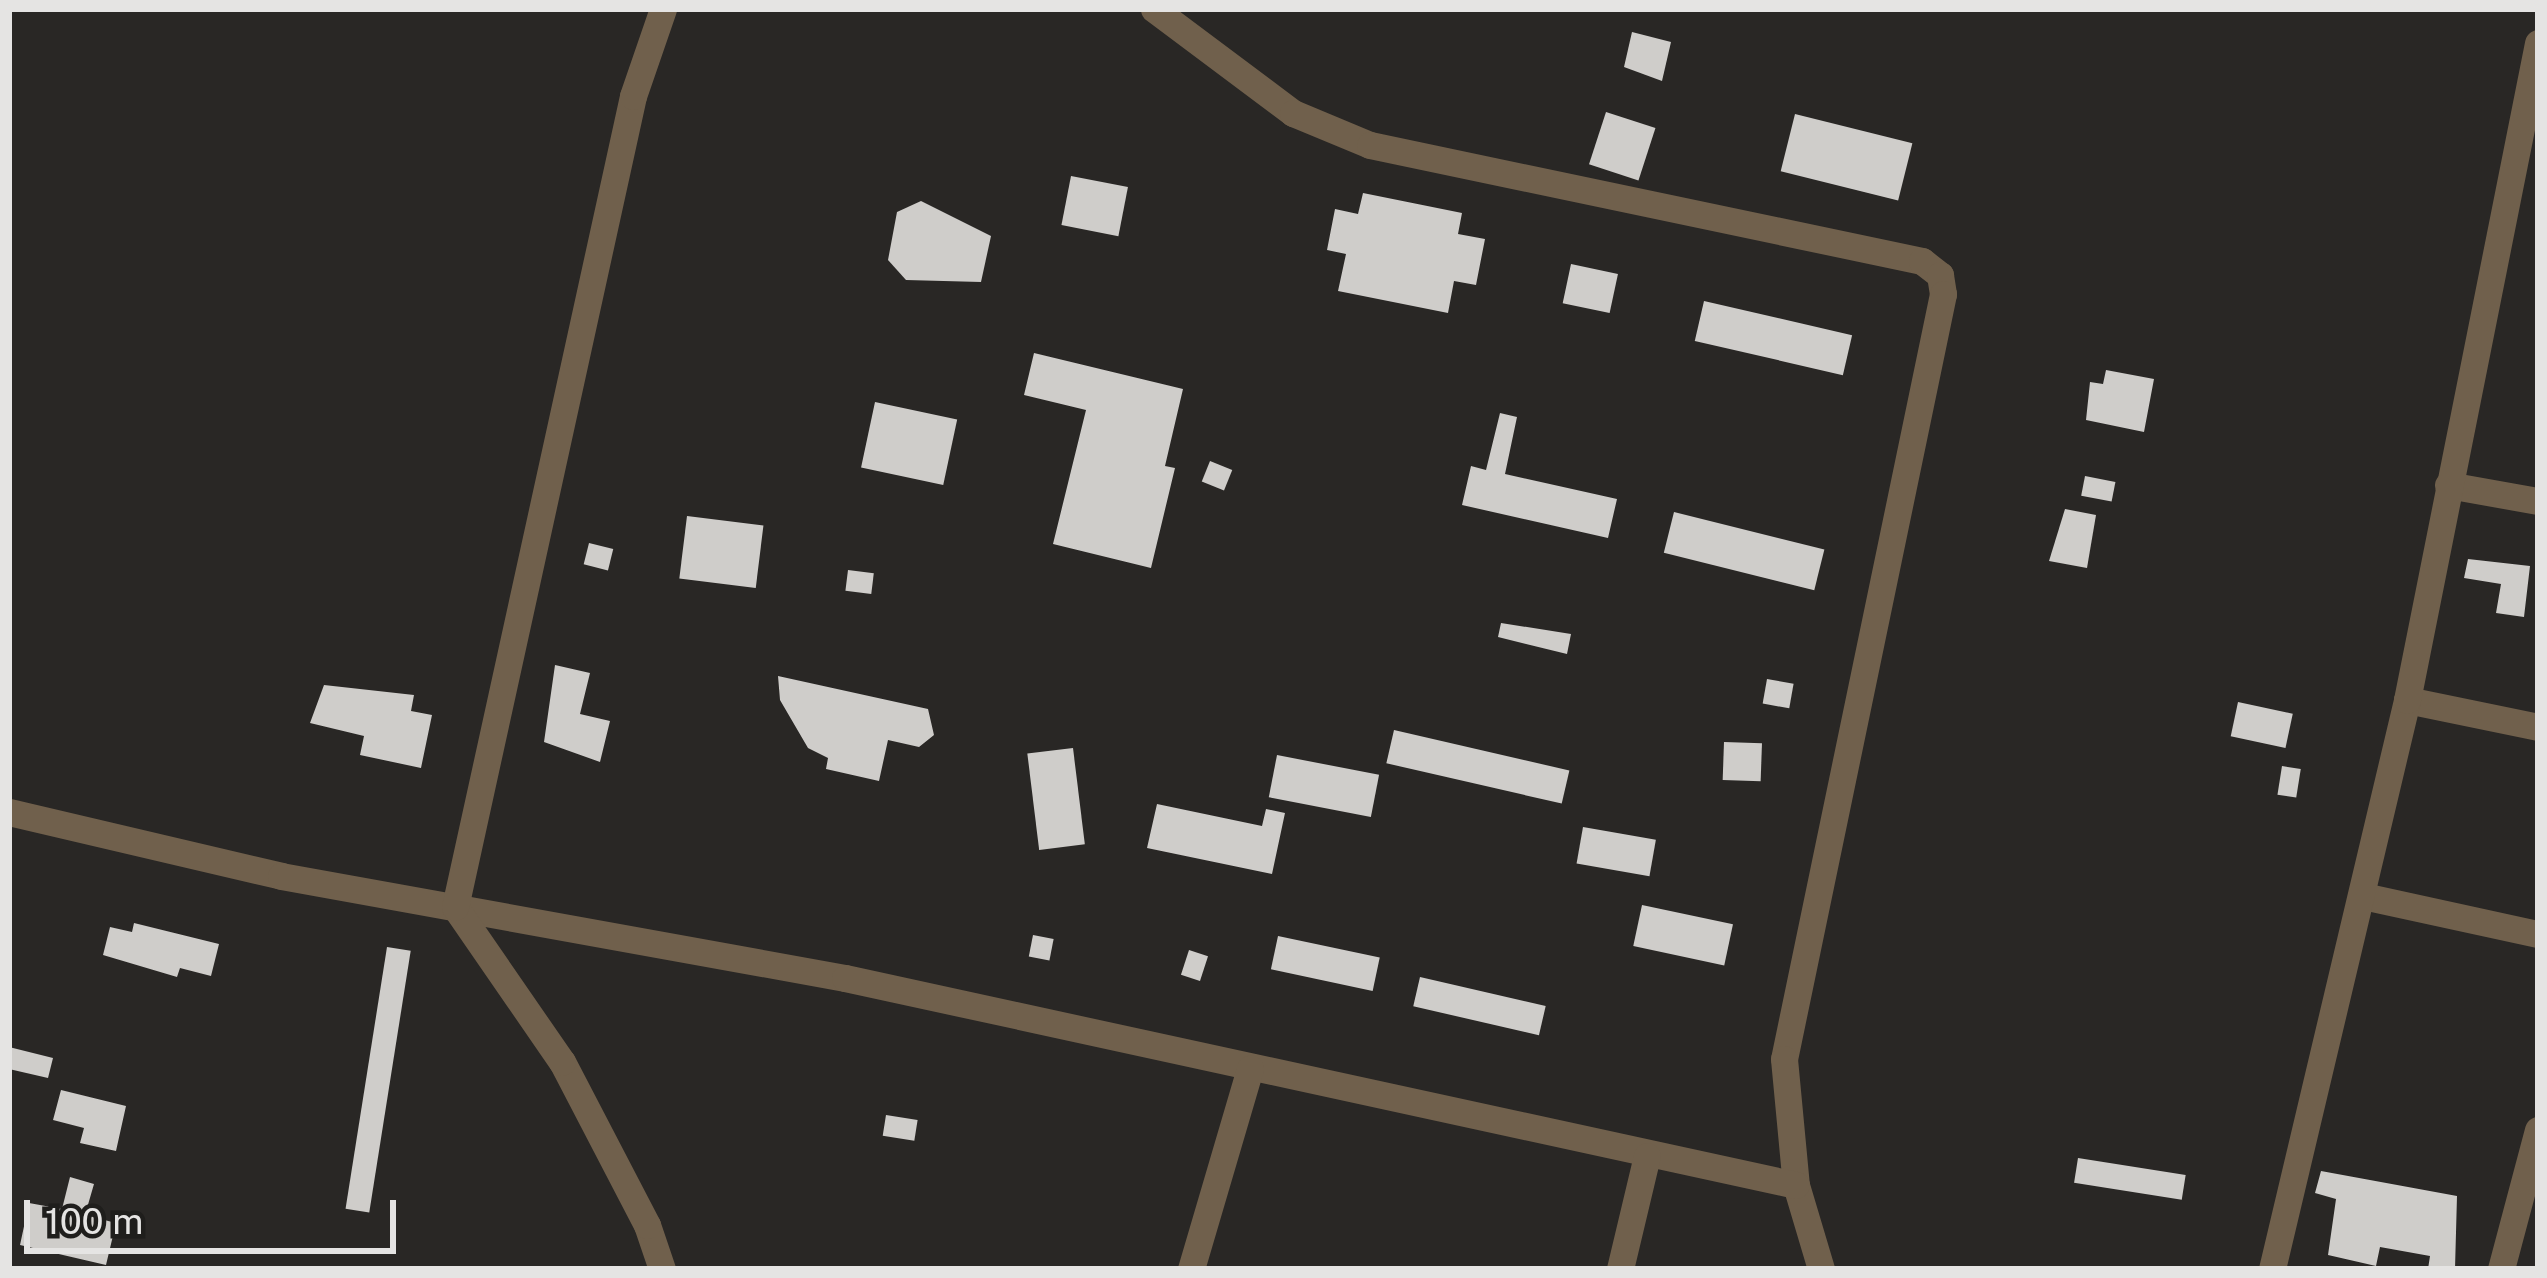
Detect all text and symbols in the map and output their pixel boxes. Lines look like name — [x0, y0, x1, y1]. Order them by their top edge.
scale bar — [30, 1176, 402, 1250]
text: 100 m — [45, 1200, 143, 1242]

